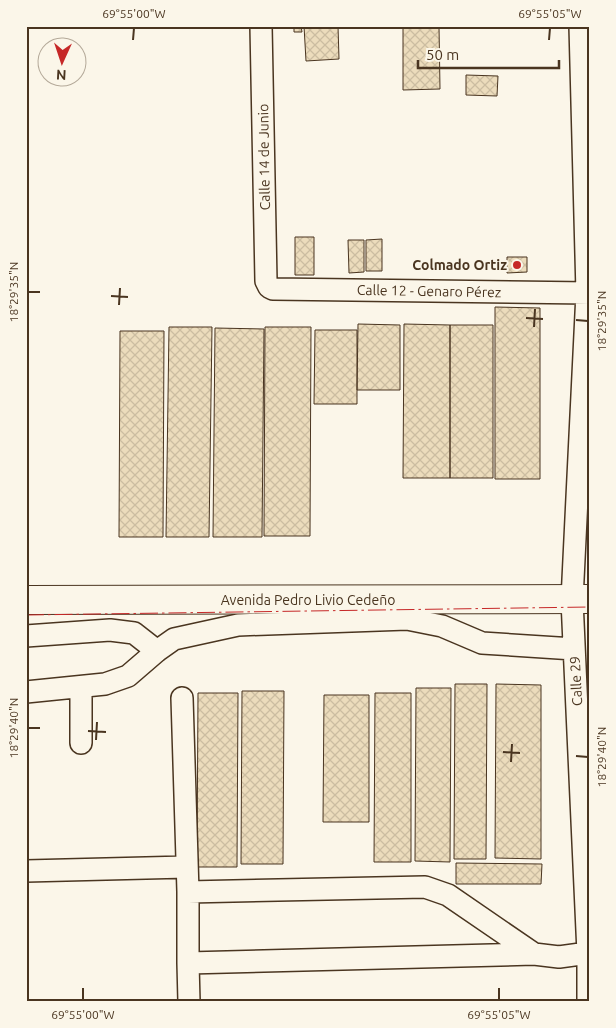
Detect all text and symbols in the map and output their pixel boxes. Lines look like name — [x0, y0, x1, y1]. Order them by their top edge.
text: 69°55'00"W — [102, 7, 166, 20]
text: 69°55'05"W — [518, 7, 582, 20]
north arrow — [38, 38, 88, 88]
scale bar — [418, 38, 560, 70]
text: 50 m — [426, 46, 459, 63]
text: N — [56, 67, 67, 83]
street label: Calle 14 de Junio — [255, 104, 273, 210]
place label: Colmado Ortiz — [412, 257, 507, 273]
marker: Colmado Ortiz — [511, 259, 523, 271]
text: 18°29'35"N — [7, 262, 20, 322]
street label: Calle 12 - Genaro Pérez — [357, 282, 501, 300]
text: 18°29'35"N — [595, 291, 608, 351]
street label: Avenida Pedro Livio Cedeño — [221, 592, 395, 608]
street label: Calle 29 — [567, 656, 585, 706]
text: 18°29'40"N — [7, 698, 20, 758]
text: 18°29'40"N — [595, 727, 608, 787]
text: 69°55'00"W — [51, 1008, 115, 1021]
text: 69°55'05"W — [467, 1008, 531, 1021]

